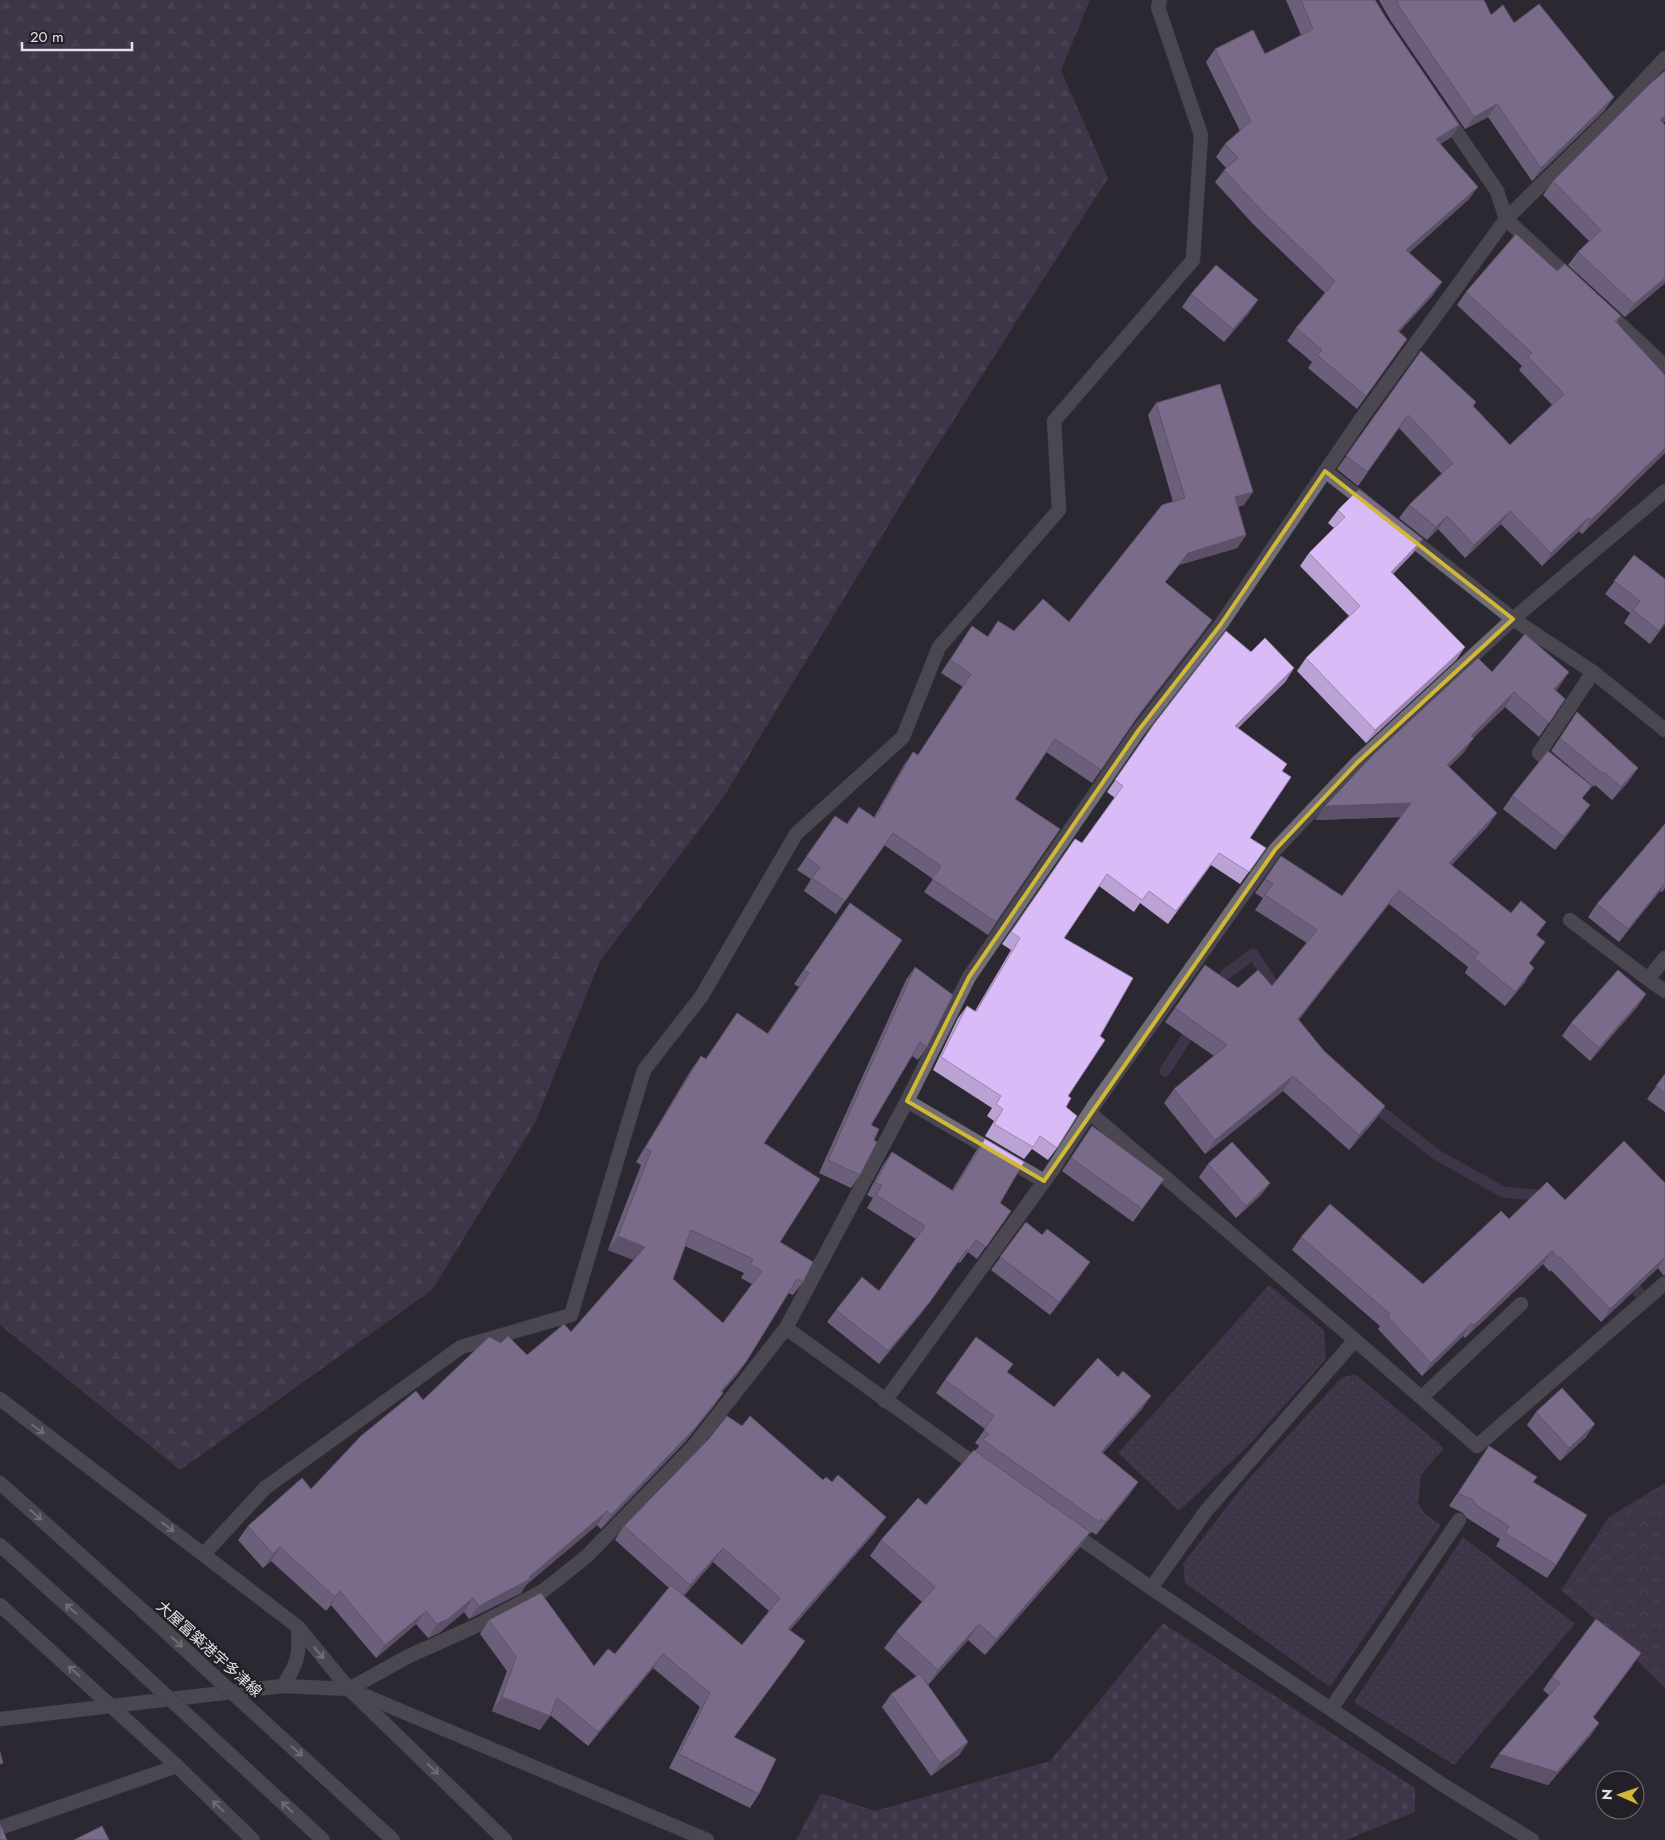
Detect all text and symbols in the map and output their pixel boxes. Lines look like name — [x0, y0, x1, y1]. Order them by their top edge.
scale bar — [22, 20, 132, 52]
text: 20 m — [30, 26, 64, 48]
one-way arrow — [31, 1423, 44, 1434]
one-way arrow — [30, 1510, 43, 1521]
one-way arrow — [161, 1522, 175, 1532]
street label: 大屋冨築港宇多津線 — [151, 1596, 267, 1702]
one-way arrow — [65, 1603, 78, 1615]
one-way arrow — [170, 1636, 183, 1647]
one-way arrow — [314, 1646, 325, 1659]
one-way arrow — [67, 1666, 80, 1677]
one-way arrow — [290, 1745, 303, 1757]
one-way arrow — [427, 1762, 439, 1775]
north arrow — [1595, 1770, 1645, 1820]
text: N — [1597, 1789, 1617, 1800]
one-way arrow — [212, 1800, 224, 1812]
one-way arrow — [281, 1801, 294, 1813]

